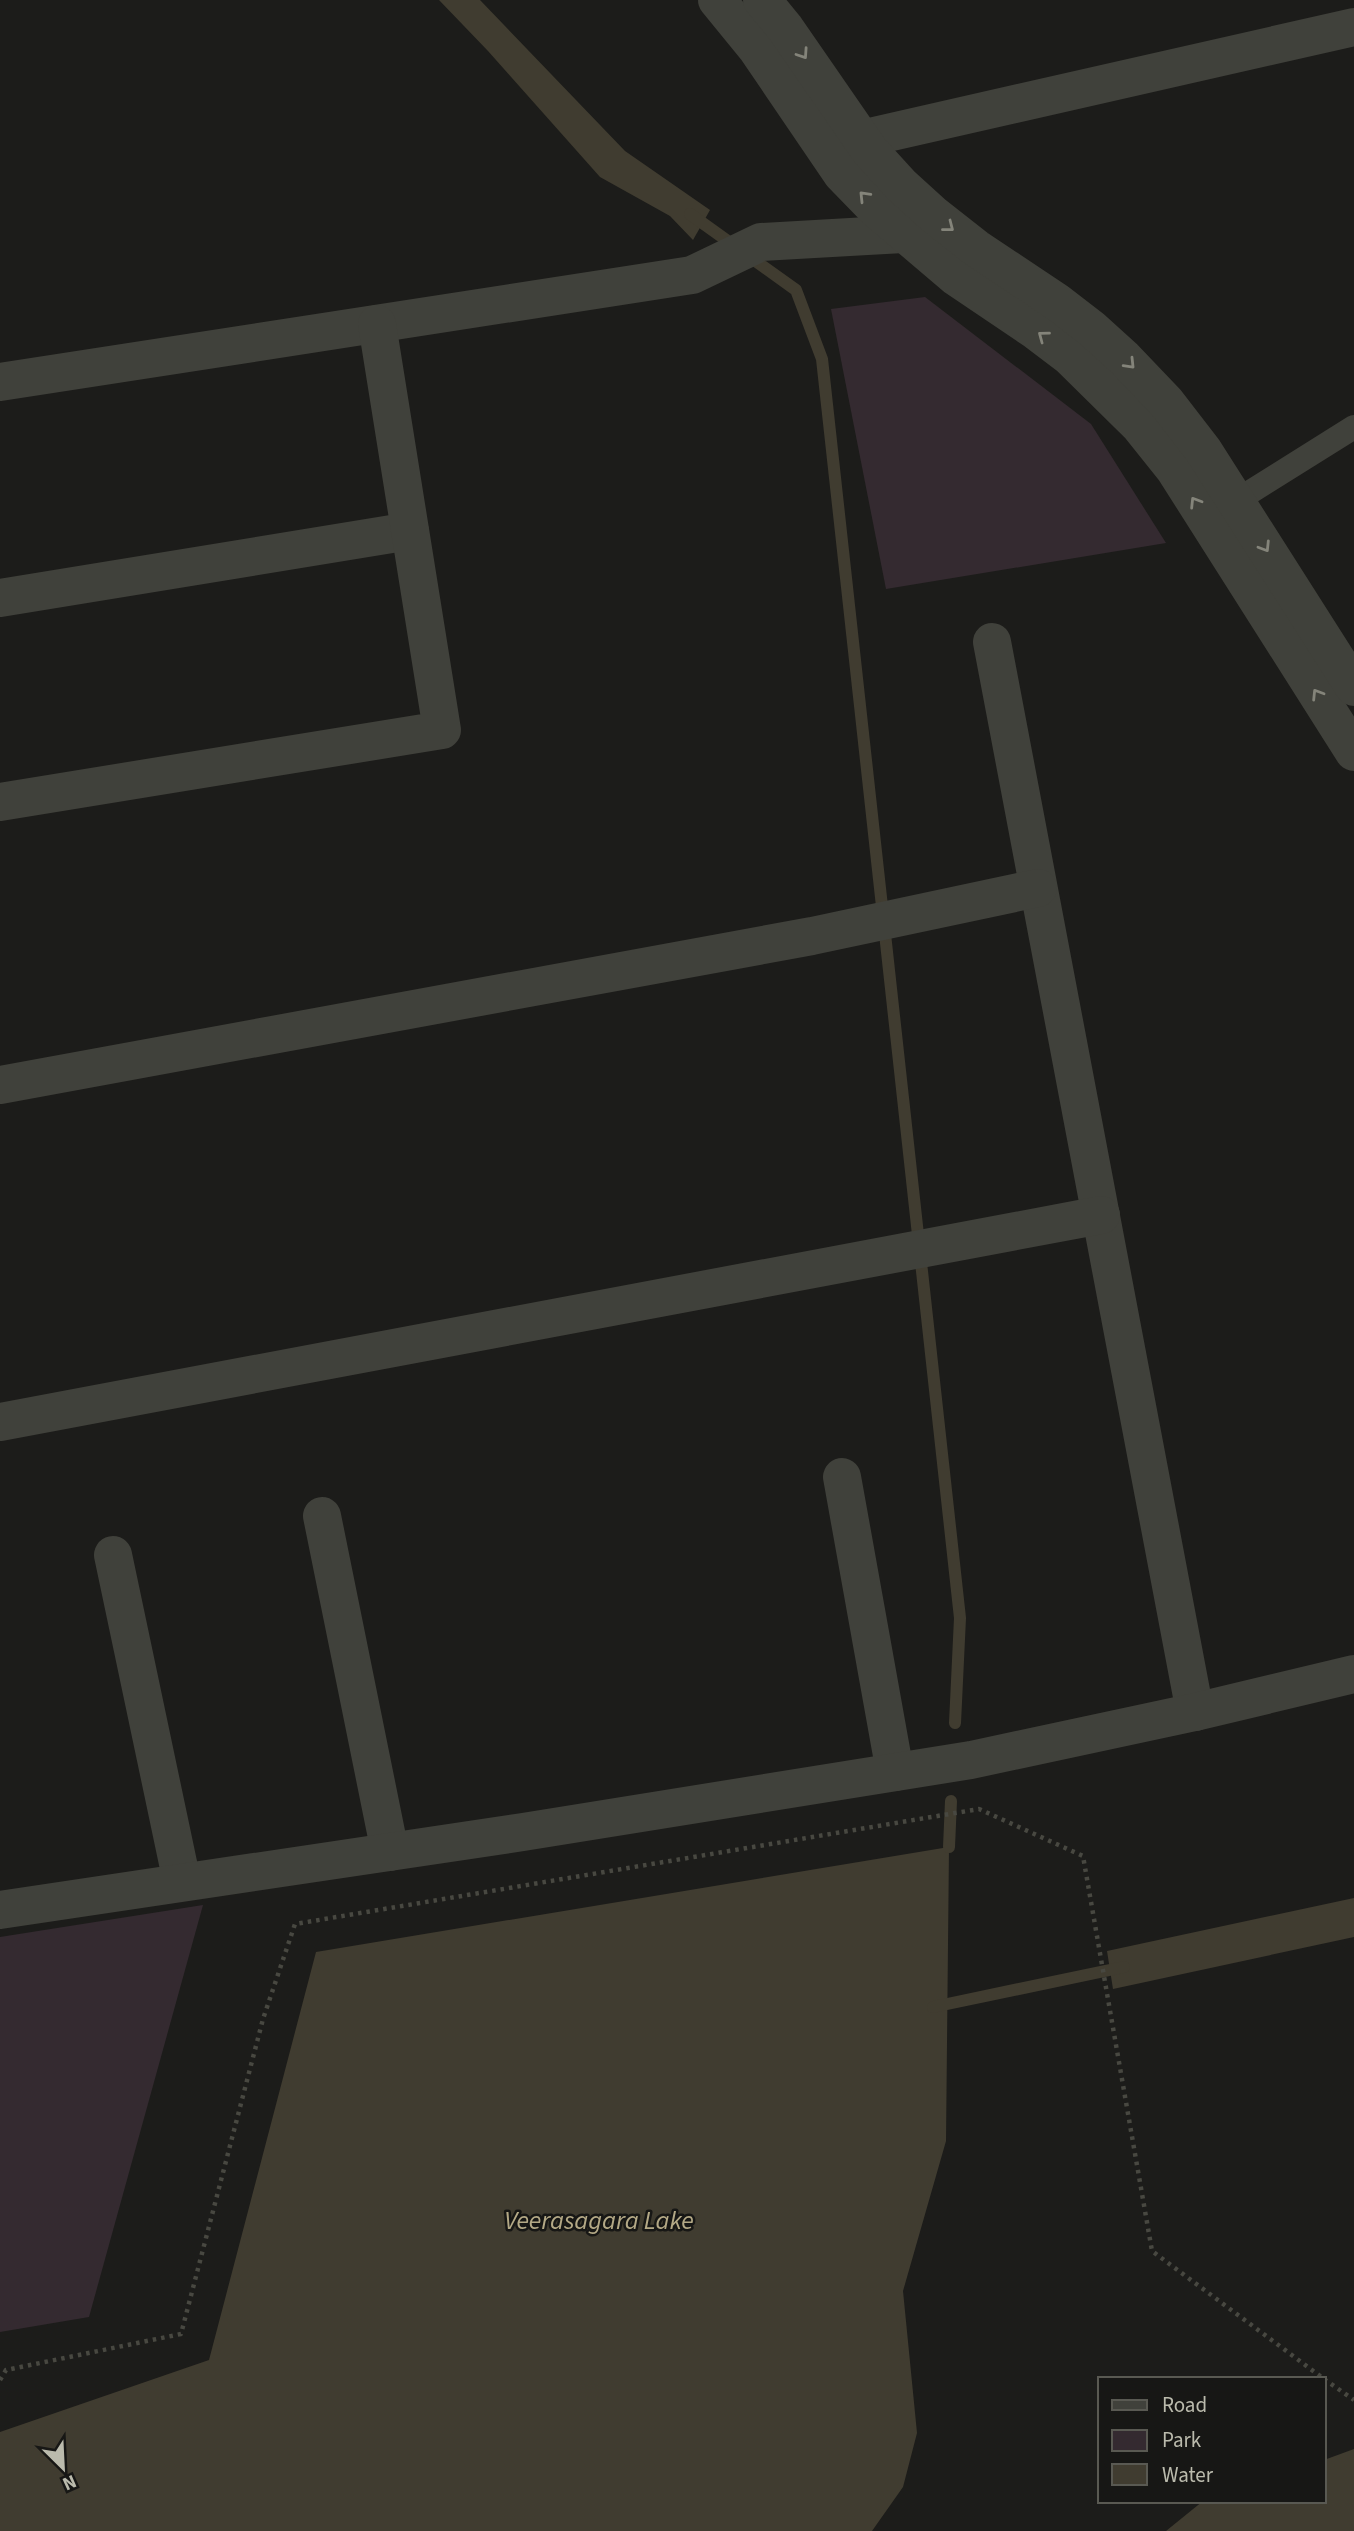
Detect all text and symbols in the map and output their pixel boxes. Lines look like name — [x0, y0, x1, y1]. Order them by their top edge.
one-way arrow — [795, 46, 807, 59]
one-way arrow — [859, 191, 872, 204]
one-way arrow — [941, 218, 954, 231]
one-way arrow — [1038, 331, 1050, 344]
one-way arrow — [1122, 356, 1134, 368]
one-way arrow — [1191, 497, 1204, 510]
one-way arrow — [1256, 539, 1269, 552]
one-way arrow — [1313, 689, 1326, 702]
water label: Veerasagara Lake — [504, 2202, 694, 2239]
legend — [1098, 2377, 1326, 2503]
text: Road — [1162, 2390, 1207, 2420]
text: Park — [1162, 2425, 1202, 2455]
north arrow — [28, 2433, 98, 2503]
text: Water — [1162, 2460, 1214, 2490]
text: N — [58, 2467, 81, 2497]

